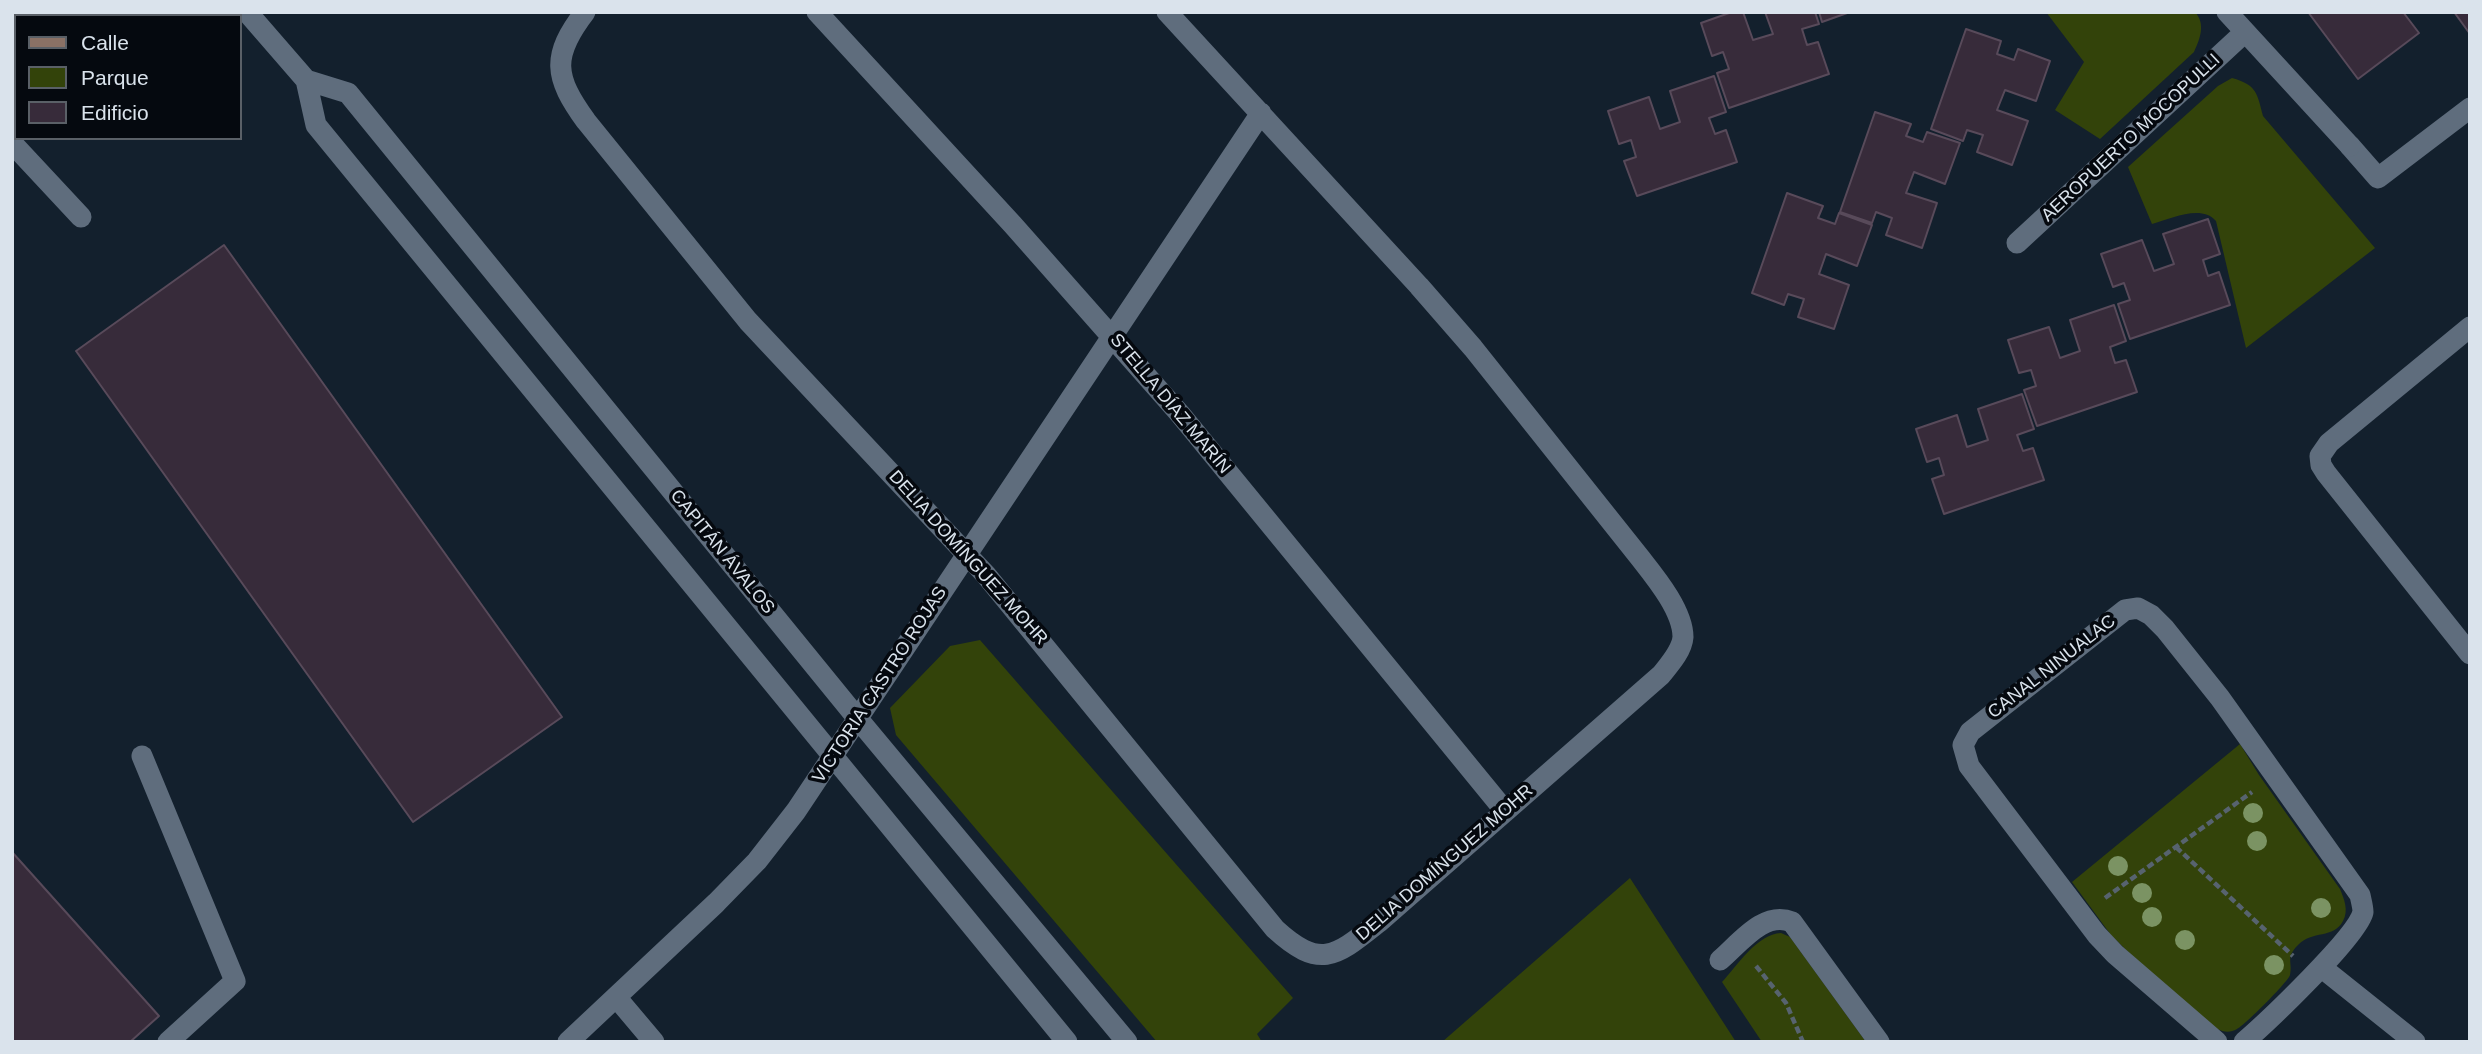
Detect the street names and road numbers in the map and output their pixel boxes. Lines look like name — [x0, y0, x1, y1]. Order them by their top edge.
street label: AEROPUERTO MOCOPULLI — [2037, 49, 2225, 227]
street label: STELLA DÍAZ MARÍN — [1105, 330, 1235, 478]
street label: DELIA DOMÍNGUEZ MOHR — [884, 466, 1052, 650]
street label: CAPITÁN ÁVALOS — [665, 485, 779, 619]
street label: VICTORIA CASTRO ROJAS — [808, 583, 952, 787]
street label: CANAL NINUALAC — [1984, 610, 2120, 724]
street label: DELIA DOMÍNGUEZ MOHR — [1352, 780, 1538, 946]

